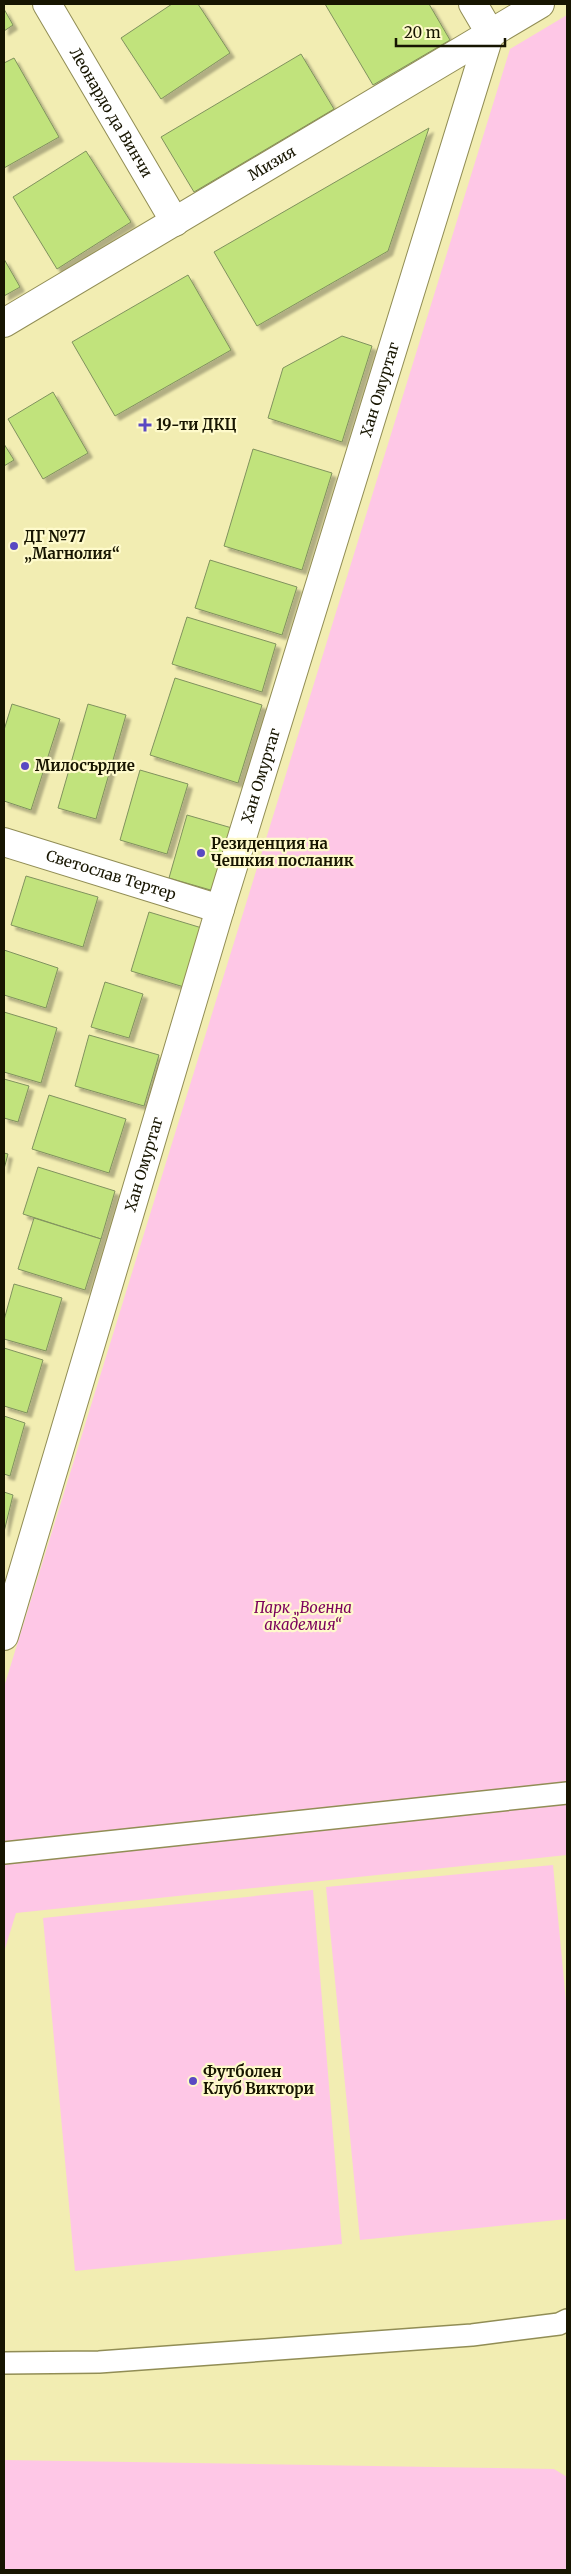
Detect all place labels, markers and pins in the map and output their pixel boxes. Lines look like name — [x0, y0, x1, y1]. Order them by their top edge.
place label: 19-ти ДКЦ — [156, 415, 237, 434]
marker: 19-ти ДКЦ — [138, 418, 152, 432]
place label: ДГ №77 „Магнолия“ — [24, 527, 120, 563]
marker: ДГ №77 „Магнолия“ — [8, 540, 20, 552]
place label: Милосърдие — [35, 756, 135, 775]
marker: Милосърдие — [19, 760, 31, 772]
place label: Резиденция на Чешкия посланик — [211, 834, 354, 870]
marker: Резиденция на Чешкия посланик — [195, 847, 207, 859]
place label: Футболен Клуб Виктори — [203, 2062, 314, 2098]
marker: Футболен Клуб Виктори — [187, 2075, 199, 2087]

